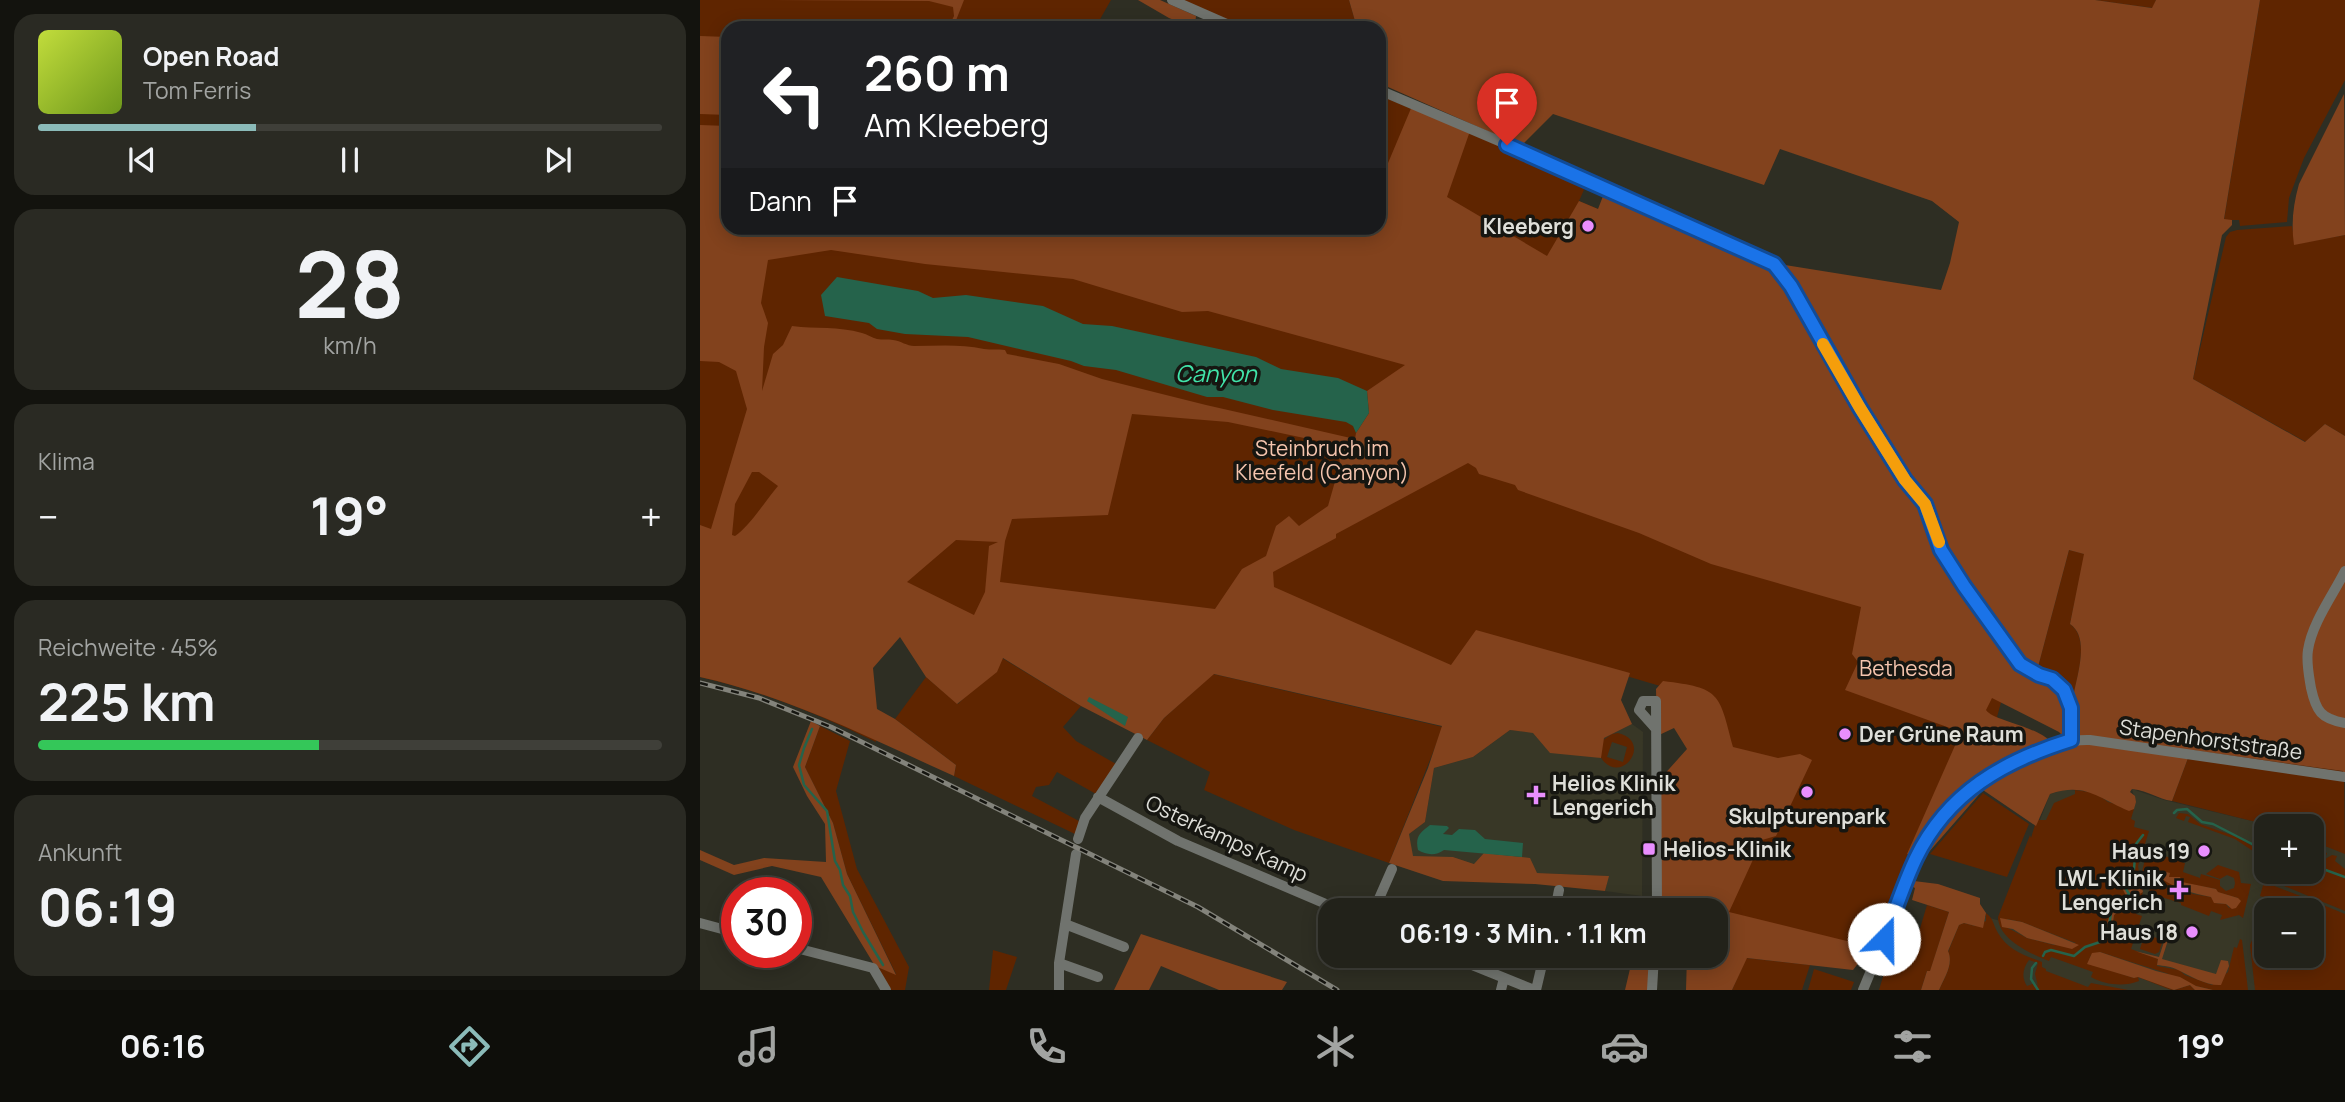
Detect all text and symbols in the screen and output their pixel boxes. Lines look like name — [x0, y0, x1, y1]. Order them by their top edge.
text: Open Road — [143, 38, 279, 74]
text: 260 m — [864, 39, 1010, 106]
icon: left — [749, 49, 840, 140]
pin — [1477, 73, 1537, 145]
text: Tom Ferris — [143, 74, 251, 106]
icon: arrive — [1488, 84, 1526, 122]
text: Am Kleeberg — [864, 103, 1049, 147]
icon: previous — [123, 141, 161, 179]
icon: pause — [331, 141, 369, 179]
icon: next — [539, 141, 577, 179]
icon: arrive — [826, 182, 864, 220]
text: Dann — [749, 183, 812, 219]
place label: Kleeberg — [1483, 212, 1574, 240]
marker: Kleeberg — [1580, 218, 1596, 234]
text: 28 — [295, 221, 405, 345]
text: km/h — [323, 329, 377, 361]
water label: Canyon — [1175, 357, 1258, 389]
park label: Steinbruch im Kleefeld (Canyon) — [1235, 434, 1409, 486]
text: Klima — [38, 445, 95, 477]
text: 19° — [310, 480, 389, 551]
text: − — [38, 490, 59, 542]
text: + — [640, 490, 662, 542]
text: Reichweite · 45% — [38, 631, 218, 663]
park label: Bethesda — [1859, 654, 1953, 682]
text: 225 km — [38, 666, 216, 737]
street label: Stapenhorststraße — [2118, 712, 2304, 766]
place label: Der Grüne Raum — [1859, 720, 2024, 748]
marker: Der Grüne Raum — [1837, 726, 1853, 742]
place label: Helios Klinik Lengerich — [1552, 769, 1676, 821]
marker: Skulpturenpark — [1799, 784, 1815, 800]
marker: Helios Klinik Lengerich — [1526, 785, 1546, 805]
street label: Osterkamps Kamp — [1141, 788, 1313, 888]
place label: Skulpturenpark — [1728, 802, 1887, 830]
map controls — [2254, 814, 2324, 968]
button: + — [2254, 814, 2324, 884]
place label: Helios-Klinik — [1663, 835, 1792, 863]
text: Ankunft — [38, 836, 122, 868]
place label: Haus 19 — [2112, 837, 2190, 865]
marker: Helios-Klinik — [1641, 841, 1657, 857]
marker: Haus 19 — [2196, 843, 2212, 859]
place label: LWL-Klinik Lengerich — [2057, 864, 2164, 916]
text: 06:19 — [38, 871, 177, 942]
speed limit sign: 30 — [721, 877, 812, 968]
marker: LWL-Klinik Lengerich — [2169, 880, 2189, 900]
button: − — [2254, 898, 2324, 968]
position arrow — [1847, 902, 1921, 976]
text: 06:19 · 3 Min. · 1.1 km — [1399, 915, 1647, 951]
place label: Haus 18 — [2100, 918, 2178, 946]
marker: Haus 18 — [2184, 924, 2200, 940]
icon: directions — [445, 1022, 494, 1071]
icon: music — [734, 1022, 783, 1071]
icon: phone — [1022, 1022, 1071, 1071]
icon: climate — [1311, 1022, 1360, 1071]
icon: car — [1600, 1022, 1649, 1071]
icon: filters — [1888, 1022, 1937, 1071]
text: 06:16 — [120, 1024, 206, 1068]
text: 19° — [2177, 1024, 2225, 1068]

